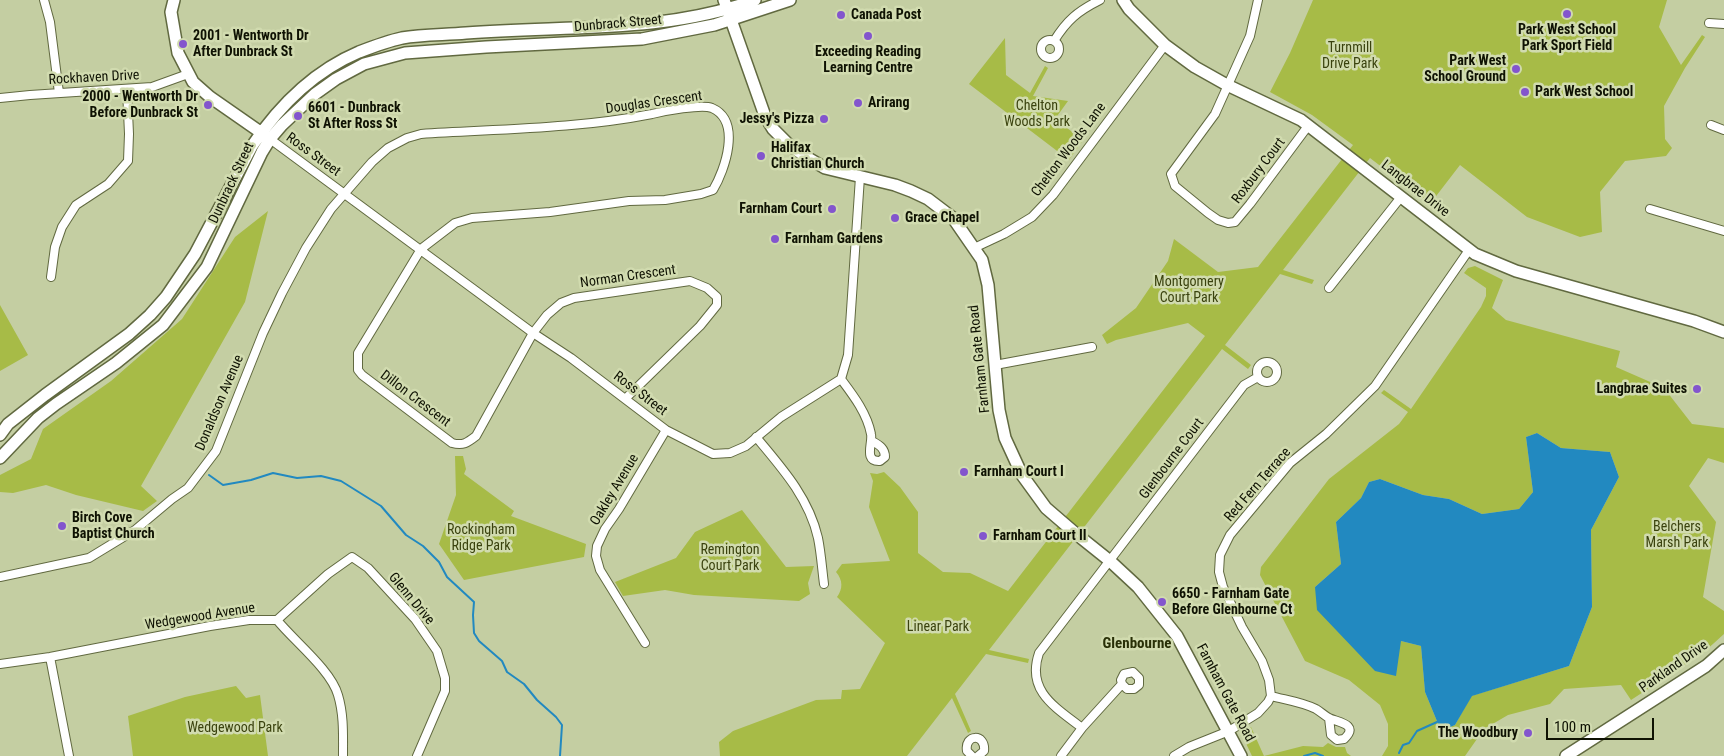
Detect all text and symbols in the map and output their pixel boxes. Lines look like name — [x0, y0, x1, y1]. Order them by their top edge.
place label: Canada Post — [851, 7, 921, 23]
marker: Park West School Park Sport Field — [1561, 8, 1573, 20]
marker: Canada Post — [835, 9, 847, 21]
street label: Dunbrack Street — [573, 12, 663, 36]
place label: Park West School Park Sport Field — [1518, 22, 1616, 54]
place label: 2001 - Wentworth Dr After Dunbrack St — [193, 28, 309, 60]
marker: Exceeding Reading Learning Centre — [862, 30, 874, 42]
marker: 2001 - Wentworth Dr After Dunbrack St — [177, 38, 189, 50]
park label: Turnmill Drive Park — [1322, 40, 1378, 72]
place label: Exceeding Reading Learning Centre — [815, 44, 921, 76]
place label: Park West School Ground — [1424, 53, 1506, 85]
marker: Park West School Ground — [1510, 63, 1522, 75]
street label: Rockhaven Drive — [48, 67, 140, 89]
place label: Park West School — [1535, 84, 1633, 100]
marker: Park West School — [1519, 86, 1531, 98]
street label: Douglas Crescent — [605, 88, 703, 118]
place label: 2000 - Wentworth Dr Before Dunbrack St — [82, 89, 198, 121]
place label: Arirang — [868, 95, 909, 111]
marker: Arirang — [852, 97, 864, 109]
park label: Chelton Woods Park — [1004, 98, 1070, 130]
marker: 2000 - Wentworth Dr Before Dunbrack St — [202, 99, 214, 111]
place label: 6601 - Dunbrack St After Ross St — [308, 100, 401, 132]
street label: Chelton Woods Lane — [1028, 100, 1110, 200]
marker: 6601 - Dunbrack St After Ross St — [292, 110, 304, 122]
place label: Jessy's Pizza — [739, 111, 814, 127]
marker: Jessy's Pizza — [818, 113, 830, 125]
street label: Ross Street — [282, 130, 344, 180]
street label: Roxbury Court — [1229, 135, 1289, 207]
street label: Dunbrack Street — [206, 140, 258, 226]
place label: Halifax Christian Church — [771, 140, 865, 172]
marker: Halifax Christian Church — [755, 150, 767, 162]
street label: Langbrae Drive — [1377, 157, 1453, 221]
place label: Farnham Court — [739, 201, 822, 217]
marker: Farnham Court — [826, 203, 838, 215]
place label: Grace Chapel — [905, 210, 979, 226]
marker: Grace Chapel — [889, 212, 901, 224]
place label: Farnham Gardens — [785, 231, 883, 247]
marker: Farnham Gardens — [769, 233, 781, 245]
street label: Norman Crescent — [579, 262, 677, 292]
park label: Montgomery Court Park — [1154, 274, 1224, 306]
street label: Farnham Gate Road — [966, 304, 994, 414]
street label: Donaldson Avenue — [192, 353, 248, 453]
street label: Dillon Crescent — [377, 367, 453, 431]
street label: Ross Street — [610, 368, 670, 420]
place label: Langbrae Suites — [1597, 381, 1687, 397]
marker: Langbrae Suites — [1691, 383, 1703, 395]
street label: Glenbourne Court — [1136, 415, 1208, 503]
street label: Red Fern Terrace — [1221, 444, 1295, 526]
street label: Oakley Avenue — [587, 451, 643, 529]
place label: Farnham Court I — [974, 464, 1064, 480]
marker: Farnham Court I — [958, 466, 970, 478]
place label: Birch Cove Baptist Church — [72, 510, 155, 542]
park label: Belchers Marsh Park — [1646, 519, 1708, 552]
marker: Birch Cove Baptist Church — [56, 520, 68, 532]
park label: Rockingham Ridge Park — [447, 522, 515, 554]
place label: Farnham Court II — [993, 528, 1087, 544]
marker: Farnham Court II — [977, 530, 989, 542]
park label: Remington Court Park — [700, 542, 760, 574]
street label: Glenn Drive — [384, 570, 438, 628]
place label: 6650 - Farnham Gate Before Glenbourne Ct — [1172, 586, 1292, 618]
marker: 6650 - Farnham Gate Before Glenbourne Ct — [1156, 596, 1168, 608]
street label: Wedgewood Avenue — [144, 600, 256, 634]
park label: Linear Park — [907, 619, 969, 635]
district label: Glenbourne — [1103, 635, 1171, 653]
street label: Parkland Drive — [1637, 637, 1711, 697]
street label: Farnham Gate Road — [1192, 641, 1258, 745]
scale bar — [1549, 708, 1656, 740]
text: 100 m — [1554, 718, 1591, 736]
park label: Wedgewood Park — [187, 720, 283, 736]
place label: The Woodbury — [1438, 725, 1518, 741]
marker: The Woodbury — [1522, 727, 1534, 739]

